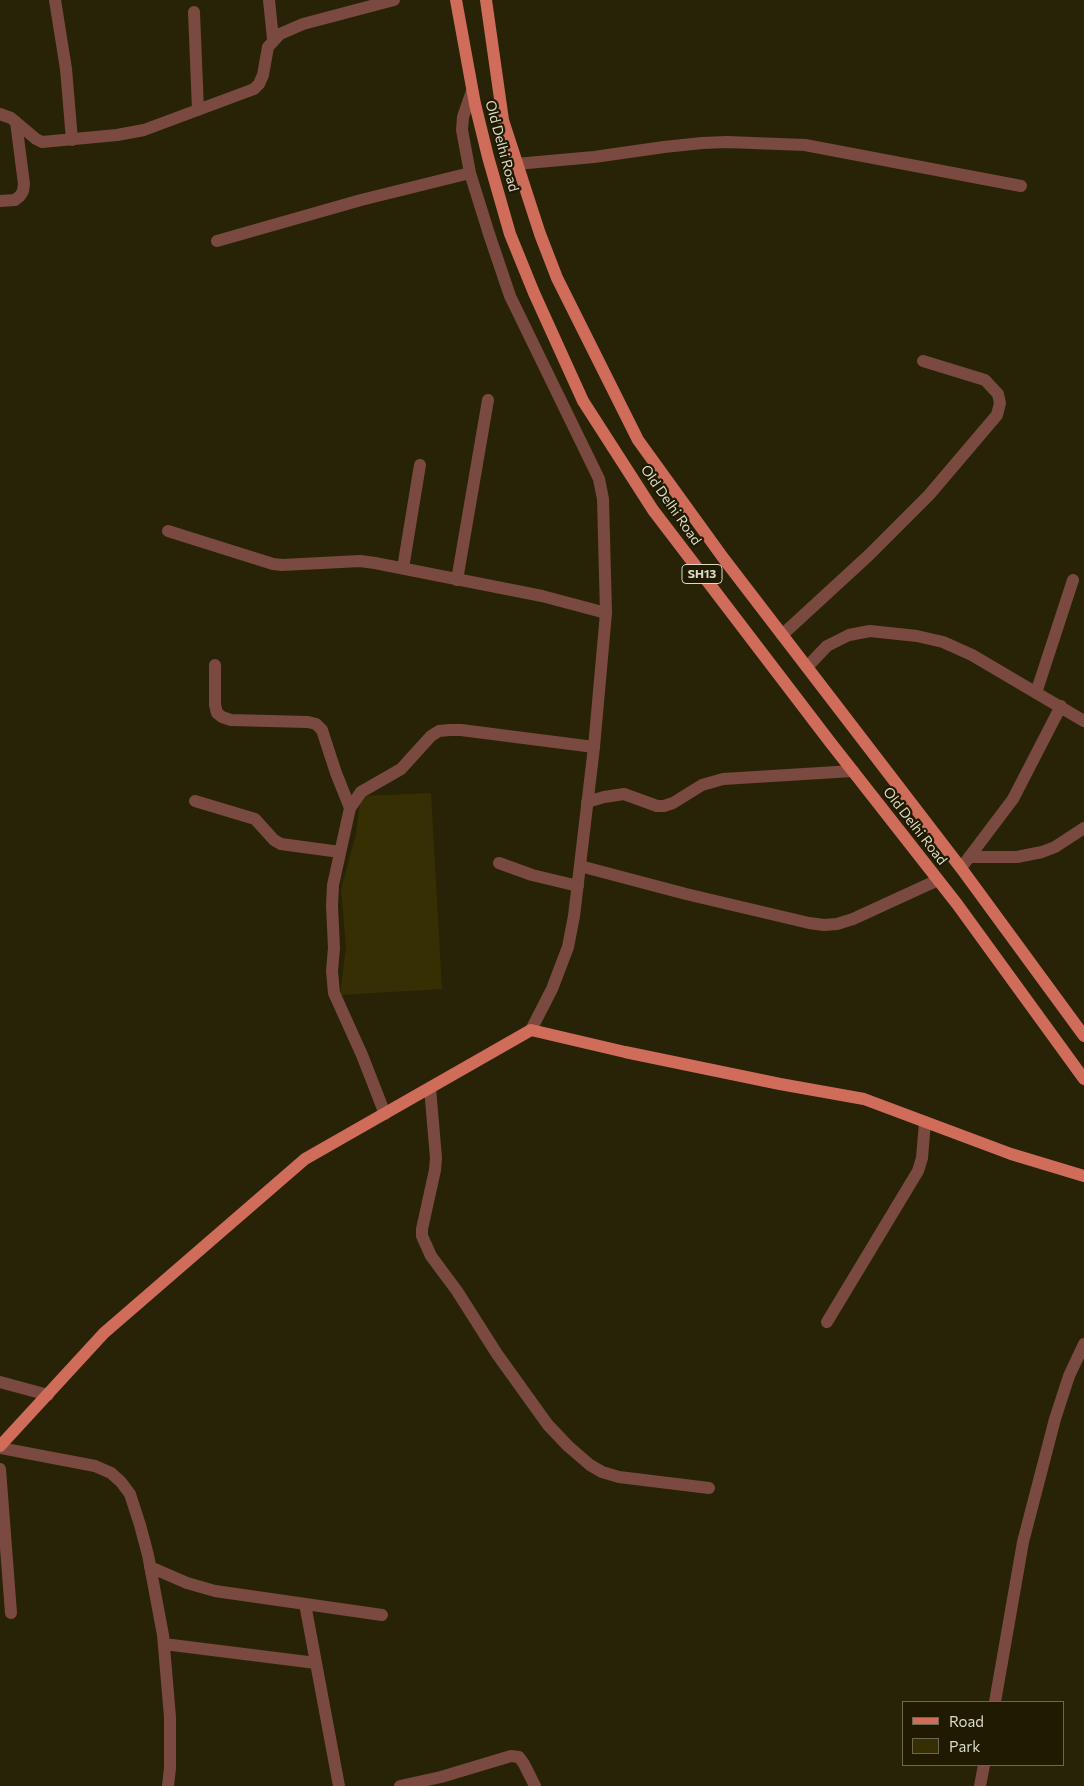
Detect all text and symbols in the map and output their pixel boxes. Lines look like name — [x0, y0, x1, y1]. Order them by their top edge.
street label: Old Delhi Road — [482, 98, 522, 194]
street label: Old Delhi Road — [637, 462, 705, 548]
road number: SH13 — [682, 564, 722, 584]
street label: Old Delhi Road — [879, 784, 951, 868]
legend — [902, 1701, 1064, 1766]
text: Road — [949, 1712, 984, 1730]
text: Park — [949, 1737, 980, 1755]

